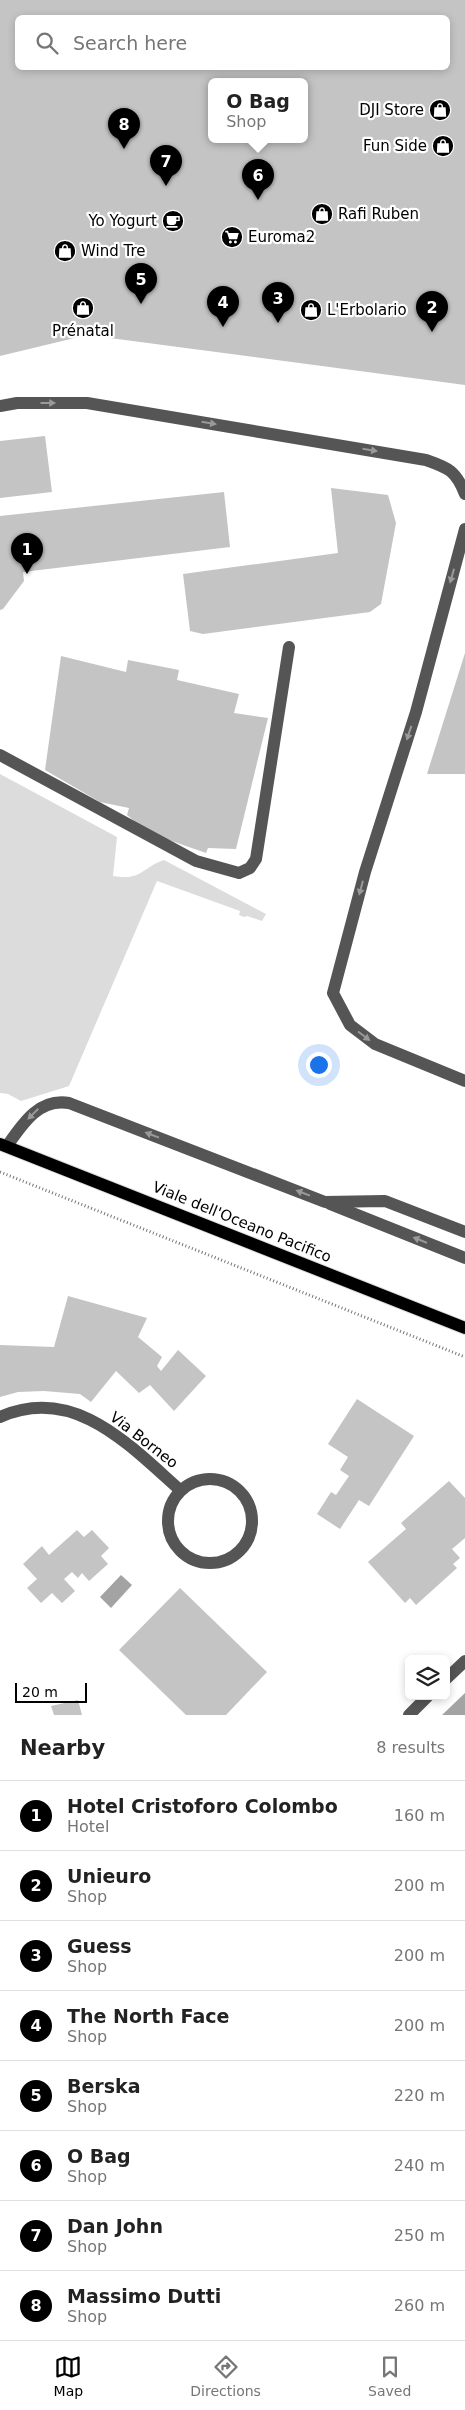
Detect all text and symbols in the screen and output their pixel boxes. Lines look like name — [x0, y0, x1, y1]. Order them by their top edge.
search box — [15, 15, 450, 70]
icon: search — [33, 29, 61, 57]
text: Search here — [73, 32, 187, 54]
popup — [208, 78, 308, 143]
text: O Bag — [226, 90, 290, 112]
shop icon: DJI Store — [428, 98, 452, 122]
place label: DJI Store — [359, 101, 424, 119]
pin: 8 — [108, 108, 140, 149]
text: Shop — [226, 112, 266, 131]
shop icon: Fun Side — [431, 134, 455, 158]
place label: Fun Side — [363, 137, 427, 155]
pin: 7 — [150, 145, 182, 186]
pin: 6 — [242, 159, 274, 200]
shop icon: Rafi Ruben — [310, 202, 334, 226]
place label: Rafi Ruben — [338, 205, 419, 223]
cafe icon: Yo Yogurt — [161, 209, 185, 233]
place label: Yo Yogurt — [87, 212, 157, 230]
supermarket icon: Euroma2 — [220, 225, 244, 249]
place label: Euroma2 — [248, 228, 315, 246]
shop icon: Wind Tre — [53, 239, 77, 263]
place label: Wind Tre — [81, 242, 146, 260]
pin: 5 — [125, 263, 157, 304]
pin: 3 — [262, 282, 294, 323]
pin: 4 — [207, 286, 239, 327]
pin: 2 — [416, 291, 448, 332]
shop icon: Prénatal — [71, 296, 95, 320]
shop icon: L'Erbolario — [299, 298, 323, 322]
place label: L'Erbolario — [327, 301, 407, 319]
place label: Prénatal — [52, 322, 114, 340]
one-way arrow — [41, 399, 57, 407]
one-way arrow — [202, 420, 218, 428]
one-way arrow — [362, 447, 378, 455]
pin: 1 — [11, 533, 43, 574]
one-way arrow — [448, 569, 456, 584]
one-way arrow — [405, 725, 413, 740]
one-way arrow — [357, 880, 365, 895]
one-way arrow — [357, 1030, 370, 1041]
your location — [306, 1052, 332, 1078]
one-way arrow — [27, 1108, 39, 1120]
one-way arrow — [144, 1130, 159, 1138]
street label: Viale dell'Oceano Pacifico — [150, 1178, 334, 1266]
one-way arrow — [295, 1189, 310, 1197]
one-way arrow — [412, 1236, 427, 1244]
street label: Via Borneo — [106, 1408, 182, 1472]
map controls — [405, 1655, 450, 1700]
button: layers — [405, 1655, 450, 1700]
scale bar — [15, 1680, 88, 1703]
text: 20 m — [22, 1684, 58, 1700]
text: Nearby — [20, 1736, 105, 1760]
text: 8 results — [376, 1738, 445, 1757]
text: Hotel Cristoforo Colombo — [67, 1795, 338, 1817]
text: 1 — [30, 1806, 42, 1825]
text: 160 m — [394, 1806, 445, 1825]
text: Hotel — [67, 1817, 109, 1836]
text: Unieuro — [67, 1865, 151, 1887]
text: 2 — [30, 1876, 42, 1895]
text: 200 m — [394, 1876, 445, 1895]
text: Shop — [67, 1887, 107, 1906]
text: Guess — [67, 1935, 132, 1957]
text: 3 — [30, 1946, 42, 1965]
text: 200 m — [394, 1946, 445, 1965]
text: Shop — [67, 1957, 107, 1976]
text: The North Face — [67, 2005, 229, 2027]
text: 4 — [30, 2016, 42, 2035]
text: 200 m — [394, 2016, 445, 2035]
text: Shop — [67, 2027, 107, 2046]
text: Berska — [67, 2075, 141, 2097]
text: 5 — [30, 2086, 42, 2105]
text: 220 m — [394, 2086, 445, 2105]
text: Shop — [67, 2097, 107, 2116]
text: O Bag — [67, 2145, 131, 2167]
text: 6 — [30, 2156, 42, 2175]
text: 240 m — [394, 2156, 445, 2175]
text: Shop — [67, 2167, 107, 2186]
text: Dan John — [67, 2215, 163, 2237]
text: 7 — [30, 2226, 42, 2245]
text: 250 m — [394, 2226, 445, 2245]
text: Shop — [67, 2237, 107, 2256]
text: Massimo Dutti — [67, 2285, 221, 2307]
text: 8 — [30, 2296, 42, 2315]
text: 260 m — [394, 2296, 445, 2315]
text: Shop — [67, 2307, 107, 2326]
tab: Map — [54, 2353, 83, 2399]
tab: Directions — [190, 2353, 261, 2399]
tab: Saved — [368, 2353, 411, 2399]

